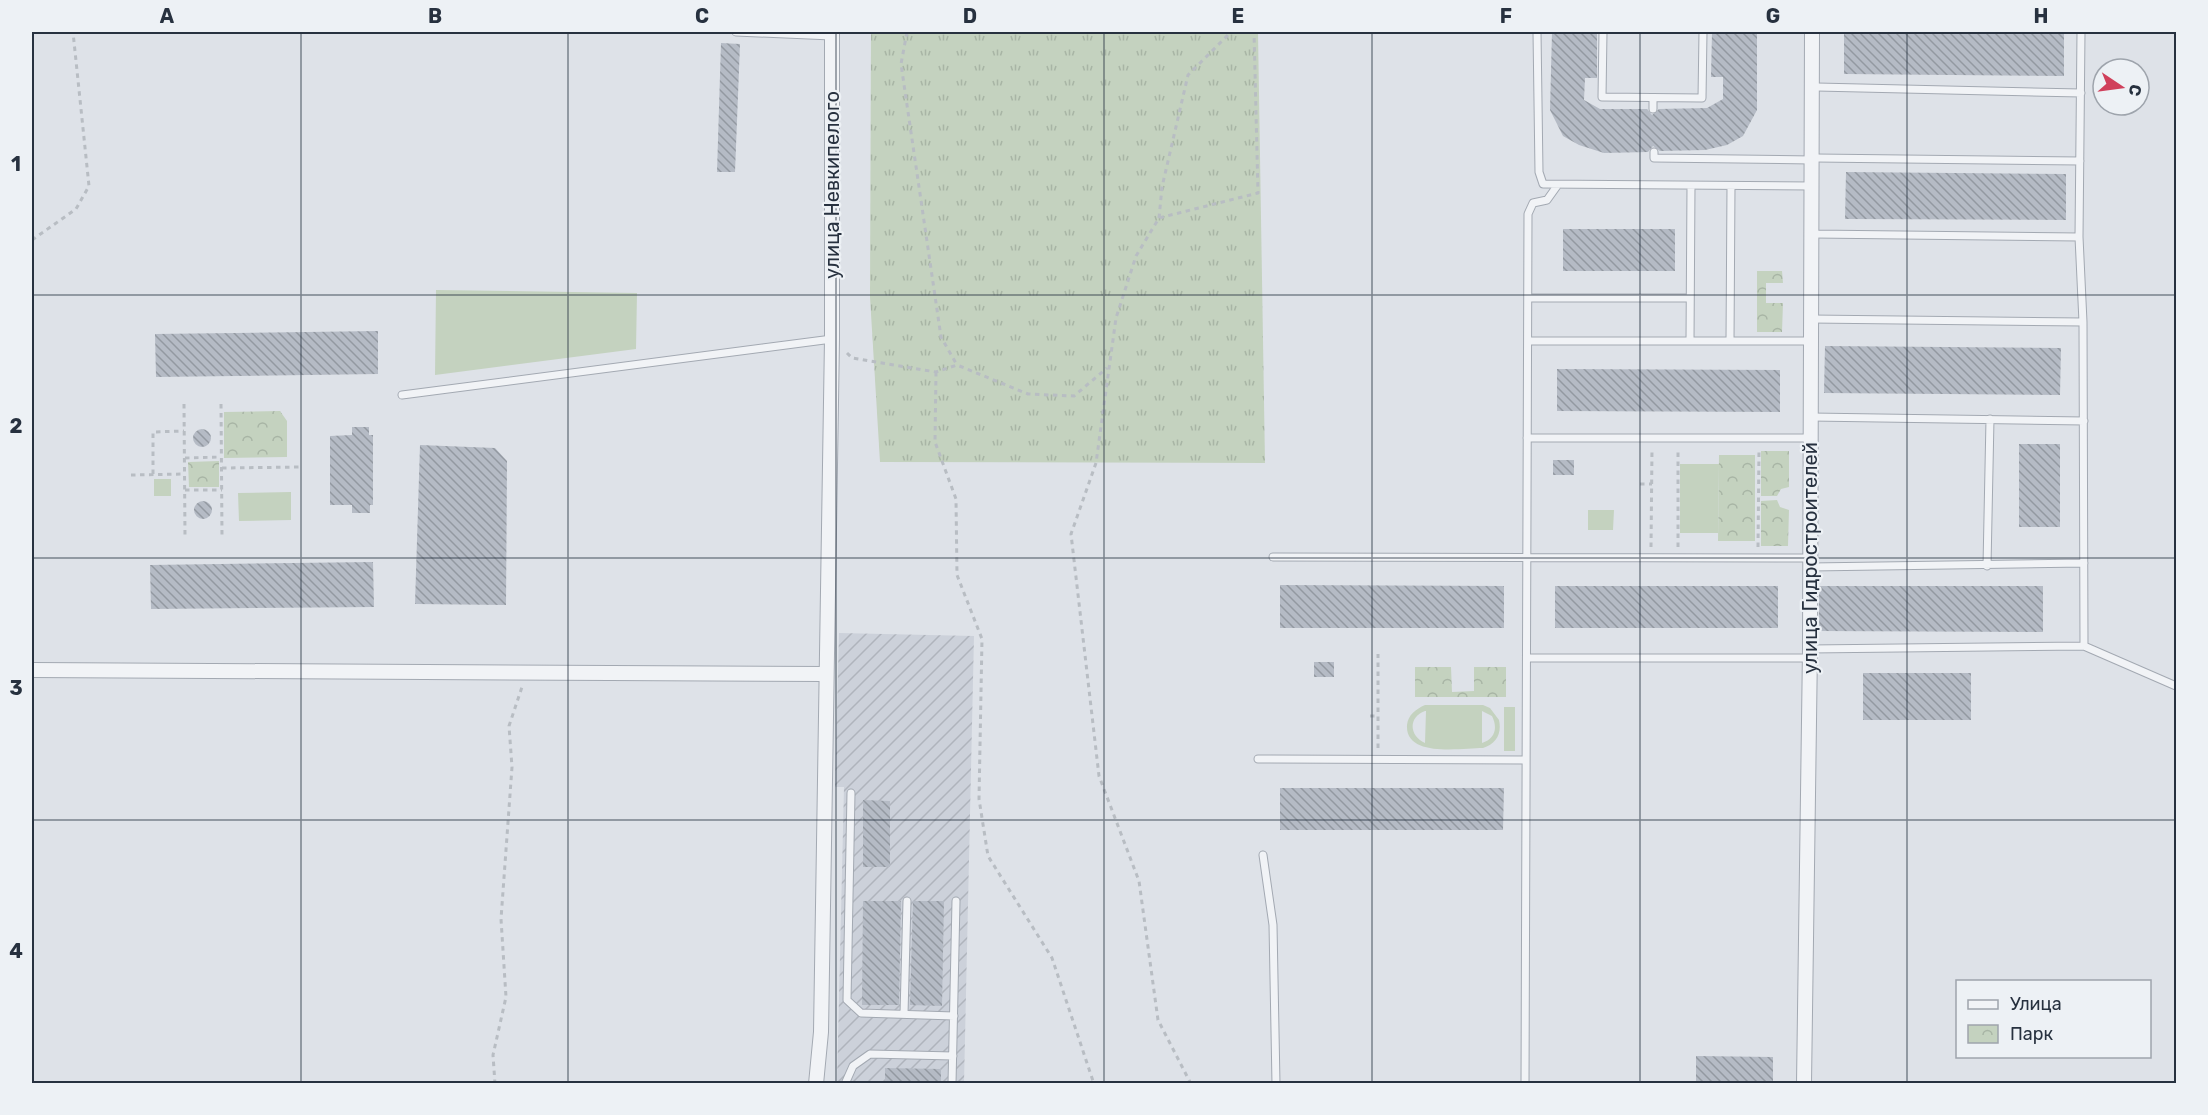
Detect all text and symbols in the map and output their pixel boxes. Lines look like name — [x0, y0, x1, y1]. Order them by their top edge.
text: A — [160, 4, 175, 28]
text: B — [428, 4, 442, 28]
text: C — [695, 4, 709, 28]
text: D — [963, 4, 977, 28]
text: E — [1232, 4, 1244, 28]
text: F — [1500, 4, 1512, 28]
text: G — [1766, 4, 1780, 28]
text: H — [2034, 4, 2048, 28]
north arrow — [2091, 57, 2151, 117]
text: С — [2125, 83, 2146, 98]
street label: улица Невкипелого — [820, 91, 844, 279]
text: 1 — [11, 152, 21, 176]
text: 2 — [10, 414, 23, 438]
street label: улица Гидростроителей — [1798, 442, 1822, 674]
text: 3 — [9, 676, 23, 700]
text: 4 — [9, 939, 23, 963]
legend — [1956, 980, 2151, 1058]
text: Улица — [2010, 993, 2062, 1015]
text: Парк — [2010, 1023, 2054, 1045]

